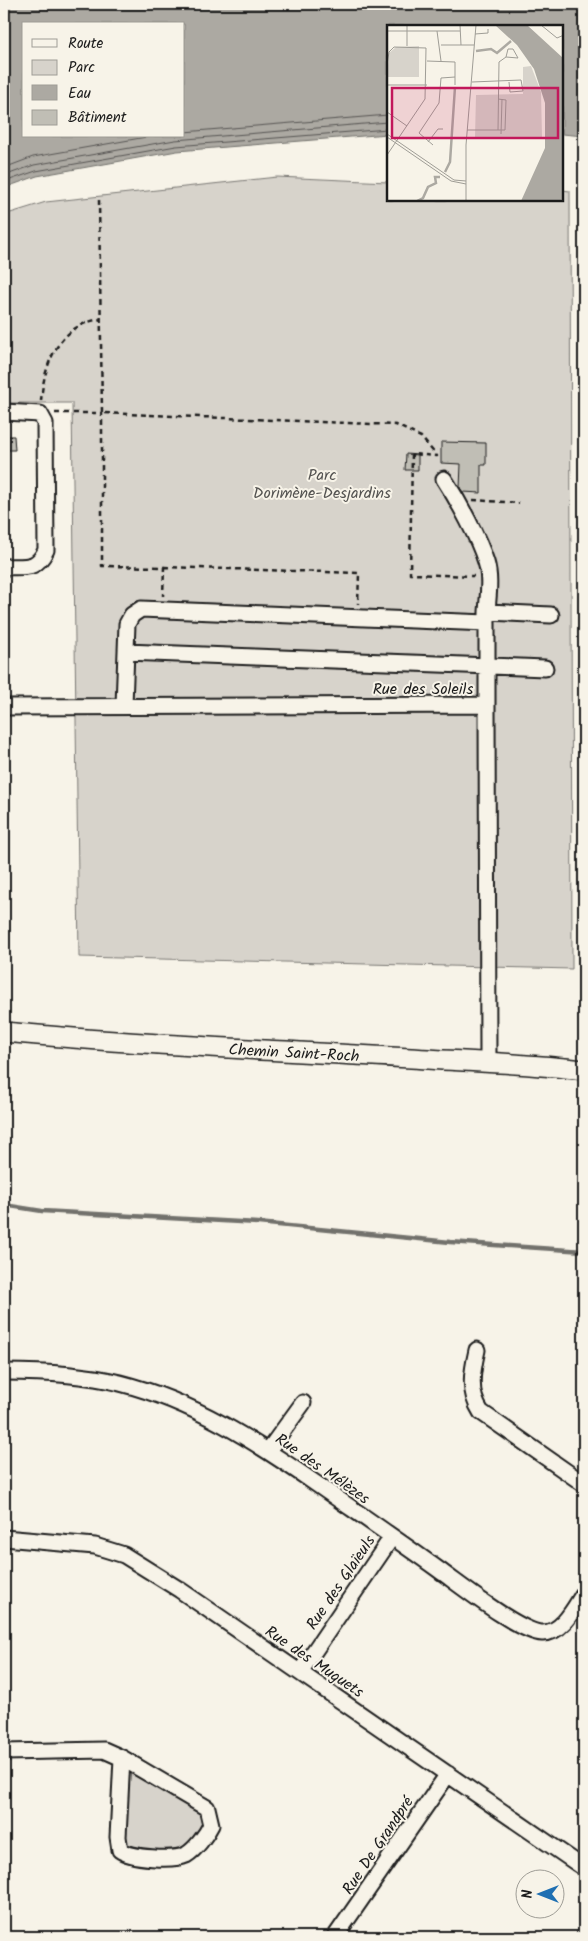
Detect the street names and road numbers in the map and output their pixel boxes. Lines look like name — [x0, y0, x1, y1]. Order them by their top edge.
street label: Rue des Soleils — [373, 677, 473, 702]
street label: Chemin Saint-Roch — [228, 1038, 360, 1069]
street label: Rue des Mélèzes — [270, 1427, 375, 1511]
street label: Rue des Glaïeuls — [300, 1530, 382, 1635]
street label: Rue des Muguets — [260, 1620, 369, 1705]
street label: Rue De Grandpré — [336, 1791, 421, 1900]

